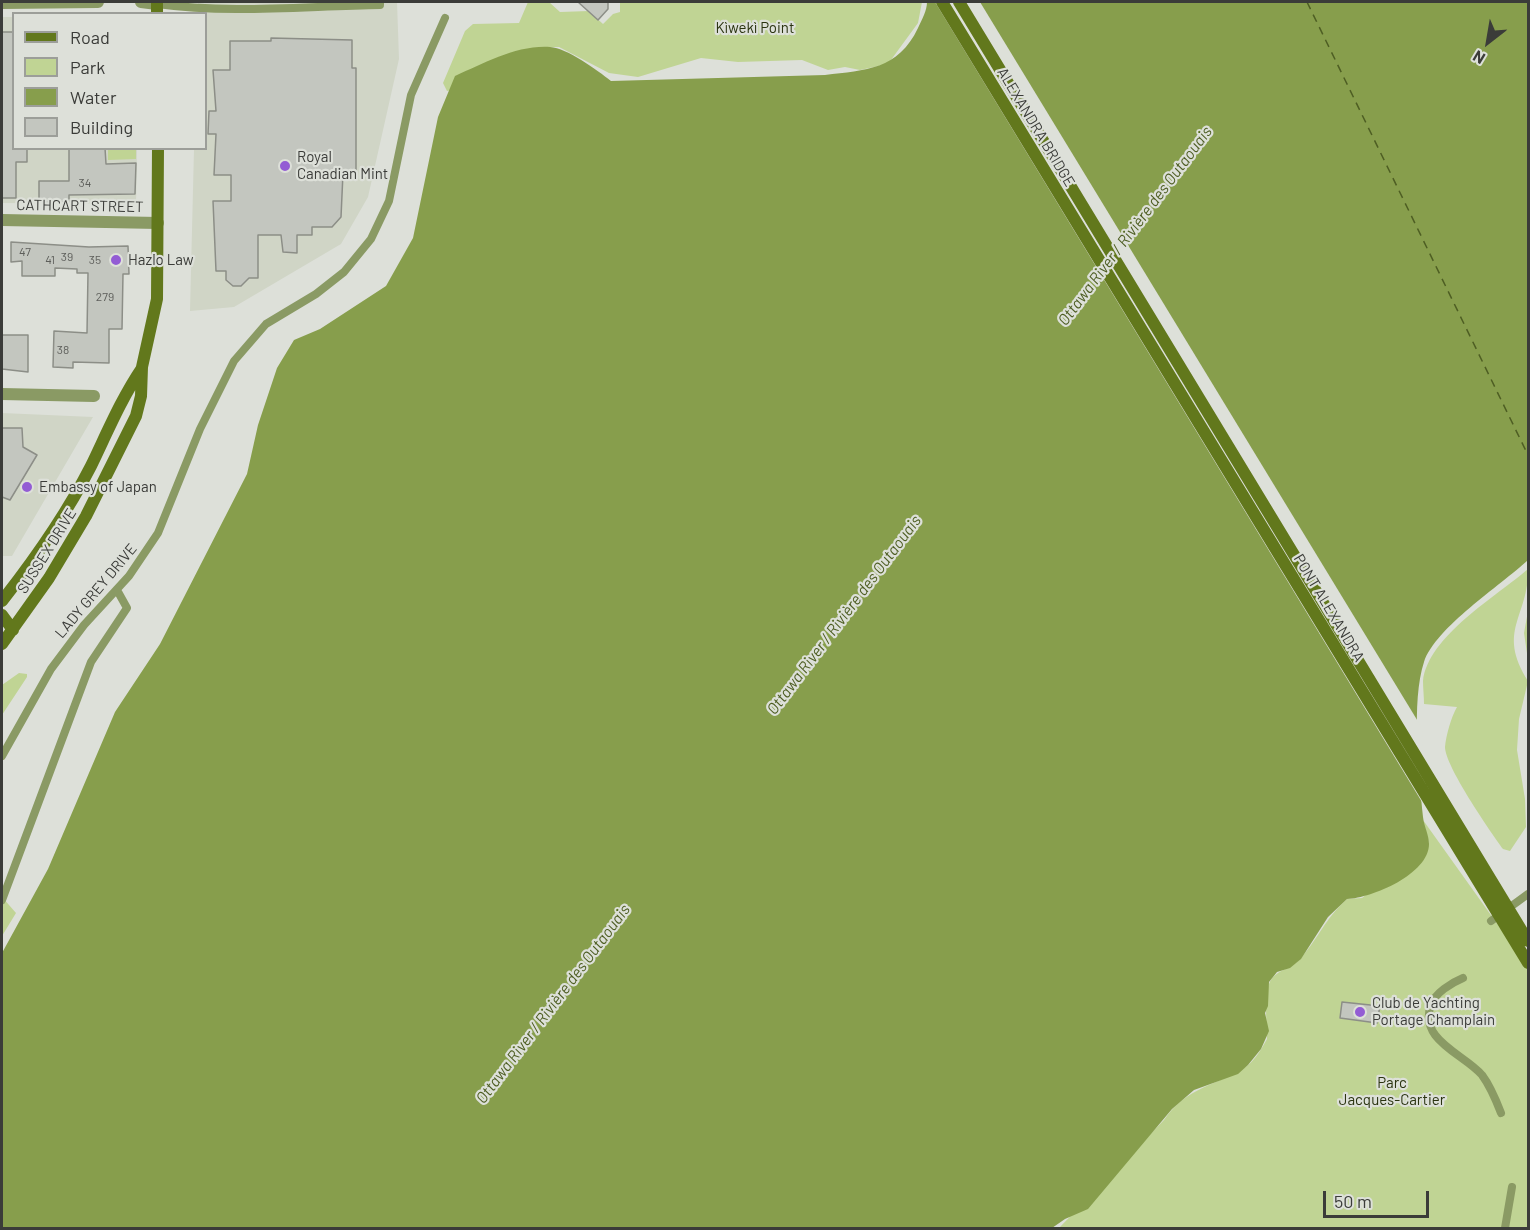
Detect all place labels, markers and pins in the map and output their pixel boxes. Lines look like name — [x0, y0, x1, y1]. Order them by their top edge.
place label: Royal Canadian Mint — [297, 148, 388, 183]
marker: Royal Canadian Mint — [278, 159, 292, 173]
place label: Hazlo Law — [128, 251, 194, 269]
marker: Hazlo Law — [109, 253, 123, 267]
place label: Embassy of Japan — [39, 478, 157, 496]
marker: Embassy of Japan — [20, 480, 34, 494]
place label: Club de Yachting Portage Champlain — [1372, 994, 1495, 1029]
marker: Club de Yachting Portage Champlain — [1353, 1005, 1367, 1019]

